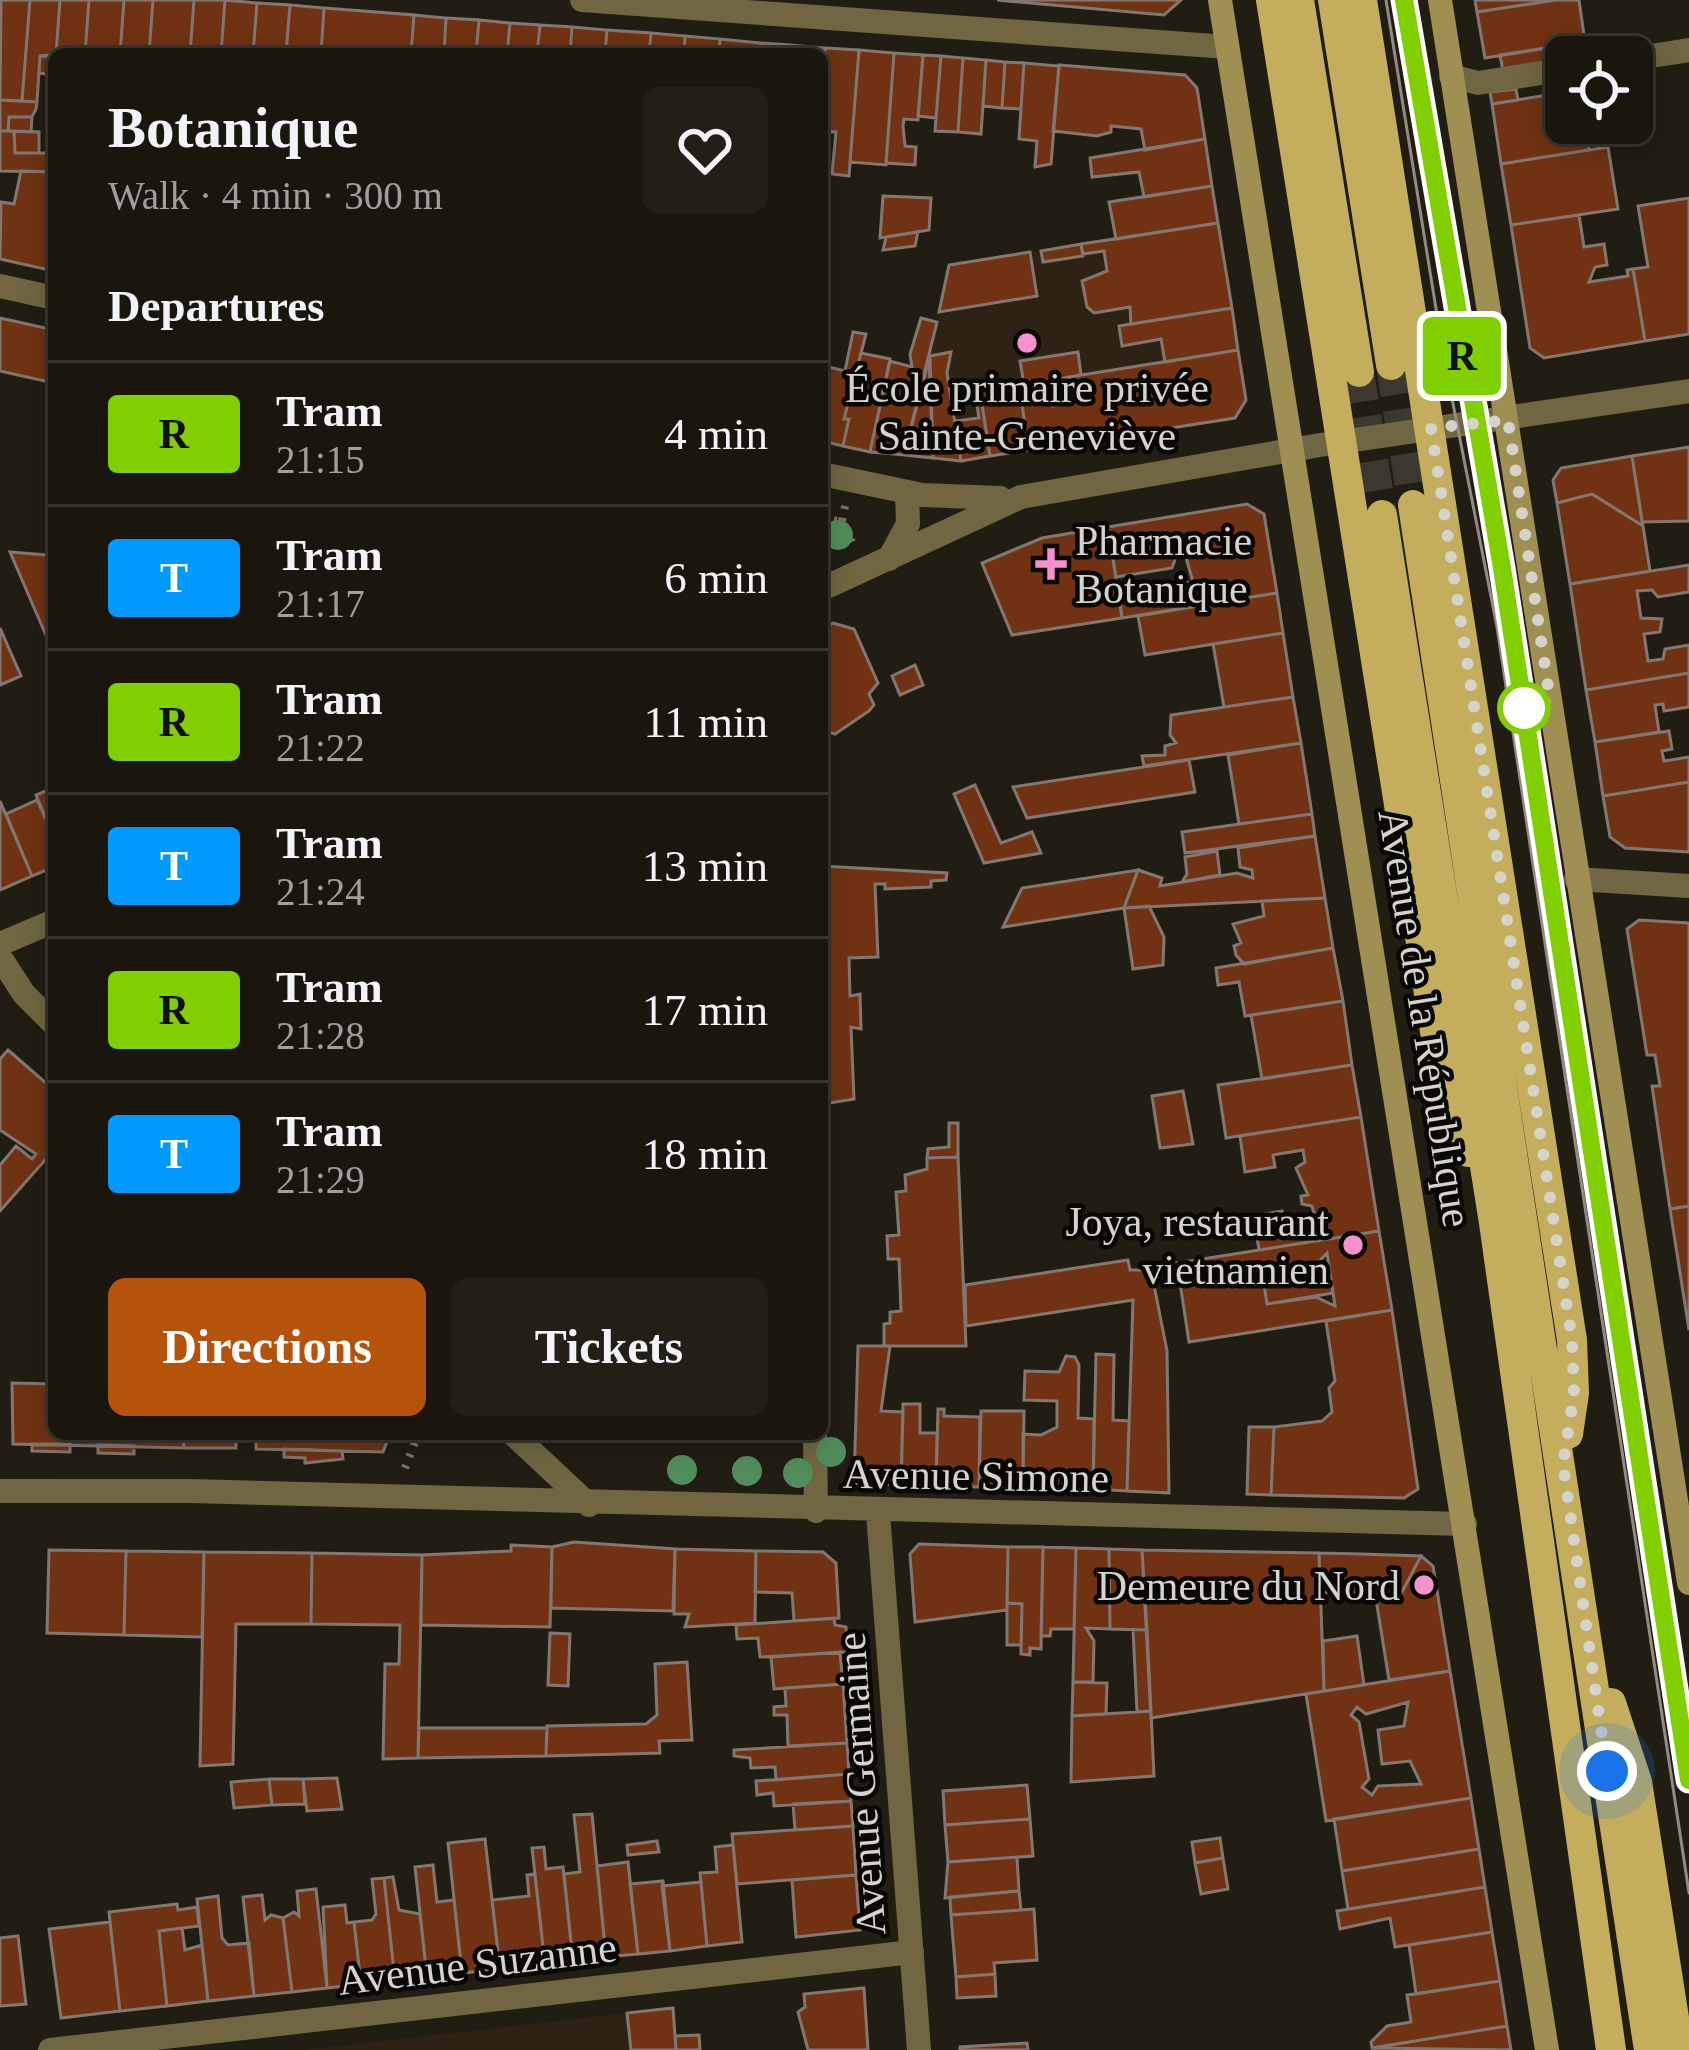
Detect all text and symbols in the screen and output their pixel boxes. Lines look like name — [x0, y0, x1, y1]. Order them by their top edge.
map controls — [1545, 36, 1653, 144]
button: locate — [1545, 36, 1653, 144]
button: heart — [642, 87, 768, 213]
text: Botanique — [108, 96, 358, 159]
text: Walk · 4 min · 300 m — [108, 174, 443, 217]
text: Departures — [108, 281, 325, 331]
line badge: R — [1423, 317, 1501, 395]
marker: École primaire privée Sainte-Geneviève — [1014, 330, 1040, 356]
text: R — [1447, 333, 1477, 379]
place label: École primaire privée Sainte-Geneviève — [845, 365, 1209, 459]
text: Tram — [276, 386, 383, 436]
text: 4 min — [664, 409, 768, 459]
text: R — [159, 411, 189, 457]
text: 21:15 — [276, 438, 365, 481]
place label: Pharmacie Botanique — [1075, 518, 1252, 612]
text: Tram — [276, 530, 383, 580]
marker: Pharmacie Botanique — [1038, 551, 1064, 577]
text: 6 min — [664, 553, 768, 603]
text: T — [160, 555, 188, 601]
text: 21:17 — [276, 582, 365, 625]
text: Tram — [276, 674, 383, 724]
unlabelled marker — [1499, 683, 1549, 733]
text: 11 min — [643, 697, 768, 747]
text: R — [159, 699, 189, 745]
text: 21:22 — [276, 726, 365, 769]
street label: Avenue de la République — [1369, 806, 1481, 1230]
text: Tram — [276, 818, 383, 868]
text: 13 min — [642, 841, 768, 891]
text: T — [160, 843, 188, 889]
text: 21:24 — [276, 870, 365, 913]
text: Tram — [276, 962, 383, 1012]
text: 17 min — [642, 985, 768, 1035]
text: R — [159, 987, 189, 1033]
text: 21:28 — [276, 1014, 365, 1057]
text: Tram — [276, 1106, 383, 1156]
text: 18 min — [642, 1129, 768, 1179]
text: T — [160, 1131, 188, 1177]
text: 21:29 — [276, 1158, 365, 1201]
place label: Joya, restaurant vietnamien — [1065, 1199, 1329, 1293]
marker: Joya, restaurant vietnamien — [1340, 1232, 1366, 1258]
button: Directions — [108, 1278, 426, 1416]
button: Tickets — [450, 1278, 768, 1416]
street label: Avenue Simone — [842, 1451, 1110, 1501]
place label: Demeure du Nord — [1097, 1563, 1400, 1609]
marker: Demeure du Nord — [1411, 1572, 1437, 1598]
street label: Avenue Germaine — [827, 1631, 895, 1937]
your location — [1577, 1741, 1637, 1801]
street label: Avenue Suzanne — [335, 1924, 619, 2004]

